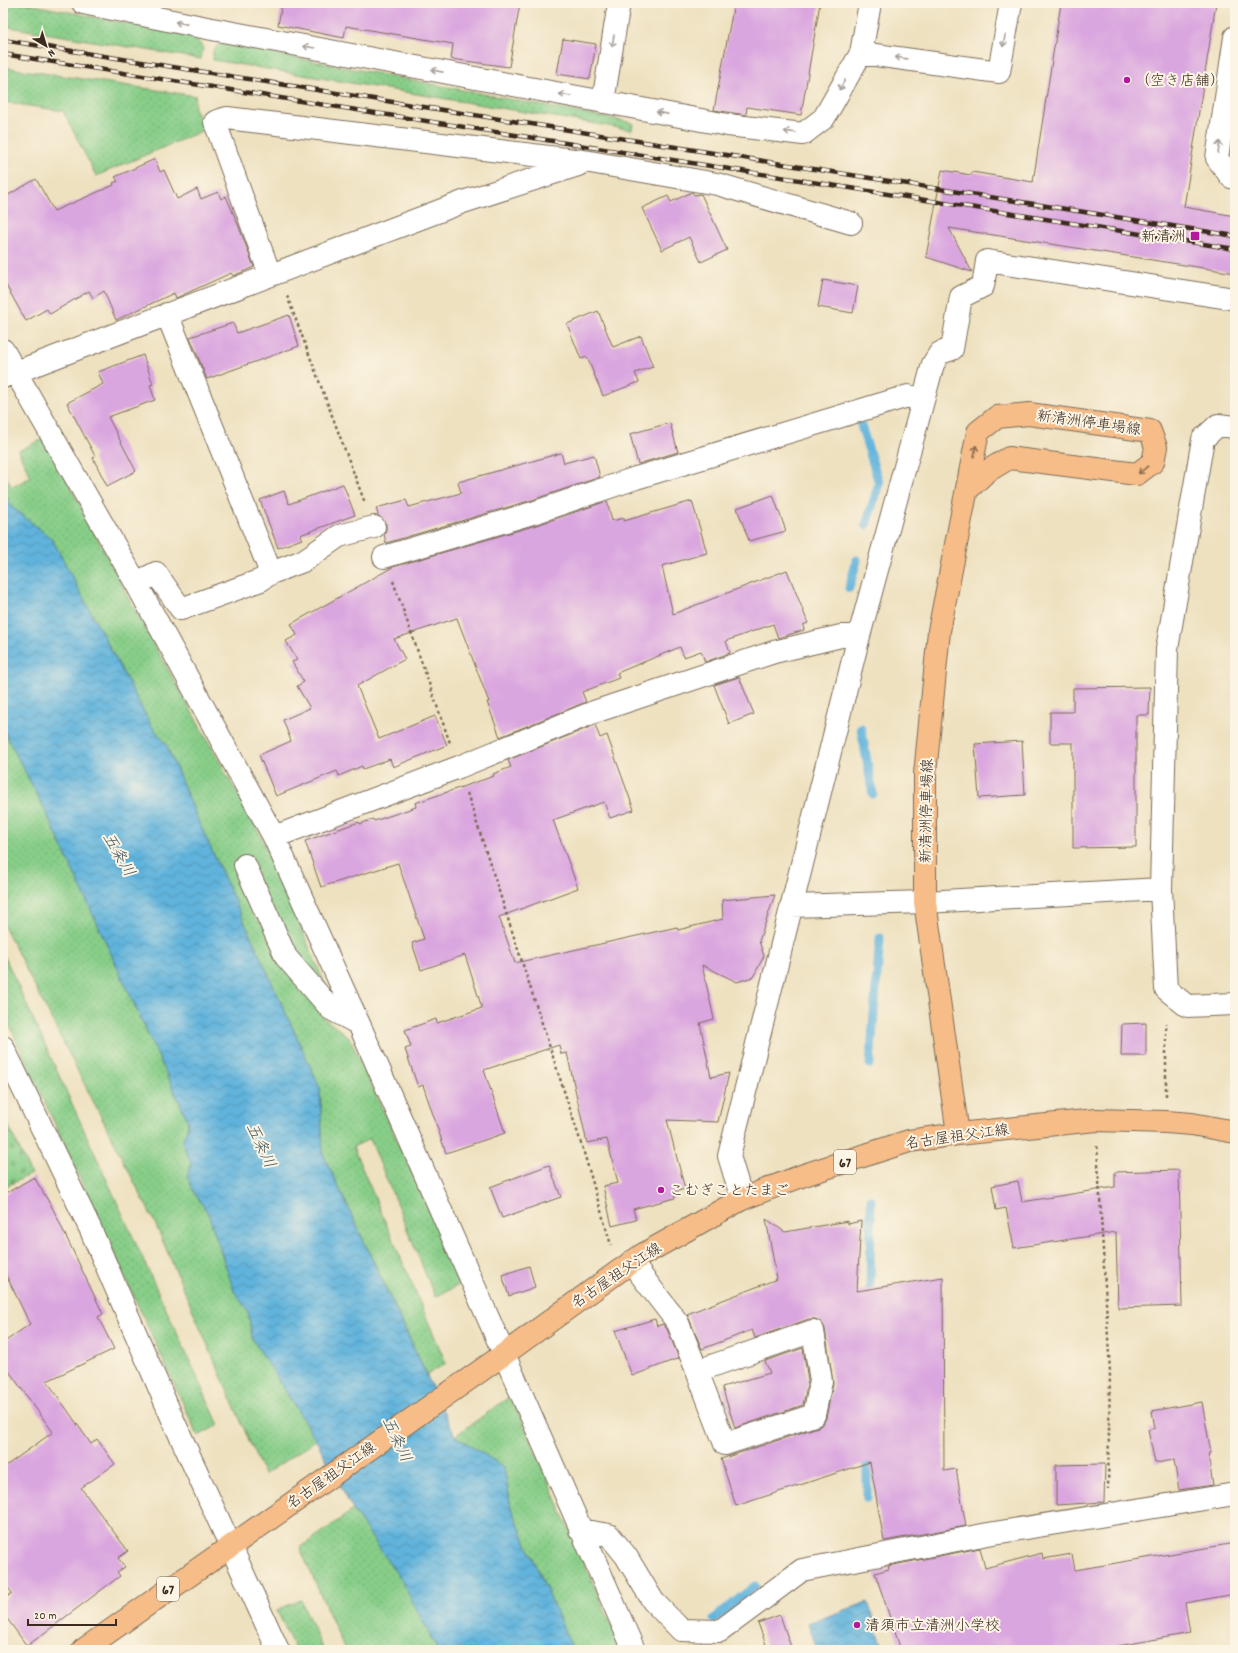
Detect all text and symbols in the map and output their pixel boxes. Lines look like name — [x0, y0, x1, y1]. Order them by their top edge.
one-way arrow — [175, 18, 188, 26]
north arrow — [26, 26, 66, 66]
one-way arrow — [1000, 34, 1008, 47]
one-way arrow — [609, 35, 617, 48]
one-way arrow — [303, 43, 316, 51]
text: N — [43, 44, 58, 61]
one-way arrow — [894, 54, 907, 62]
one-way arrow — [431, 66, 444, 74]
place label: （空き店舗） — [1135, 71, 1225, 93]
marker: （空き店舗） — [1122, 75, 1132, 85]
one-way arrow — [838, 79, 846, 91]
one-way arrow — [559, 90, 572, 98]
one-way arrow — [655, 108, 668, 116]
one-way arrow — [784, 128, 797, 136]
one-way arrow — [1215, 141, 1223, 154]
place label: 新清洲 — [1141, 227, 1186, 249]
marker: 新清洲 — [1189, 230, 1201, 242]
street label: 新清洲停車場線 — [1035, 406, 1142, 442]
one-way arrow — [971, 445, 979, 458]
one-way arrow — [1138, 465, 1149, 474]
street label: 新清洲停車場線 — [916, 758, 940, 864]
water label: 五条川 — [96, 829, 140, 882]
water label: 五条川 — [239, 1119, 280, 1173]
street label: 名古屋祖父江線 — [904, 1120, 1011, 1156]
road number: 67 — [834, 1150, 856, 1174]
place label: こむぎことたまご — [669, 1181, 789, 1203]
marker: こむぎことたまご — [656, 1185, 666, 1195]
street label: 名古屋祖父江線 — [567, 1238, 667, 1315]
water label: 五条川 — [375, 1413, 416, 1467]
street label: 名古屋祖父江線 — [283, 1438, 381, 1516]
road number: 67 — [157, 1577, 179, 1601]
scale bar — [28, 1601, 116, 1627]
text: 20 m — [34, 1608, 57, 1625]
place label: 清須市立清洲小学校 — [865, 1616, 1000, 1638]
marker: 清須市立清洲小学校 — [852, 1620, 862, 1630]

